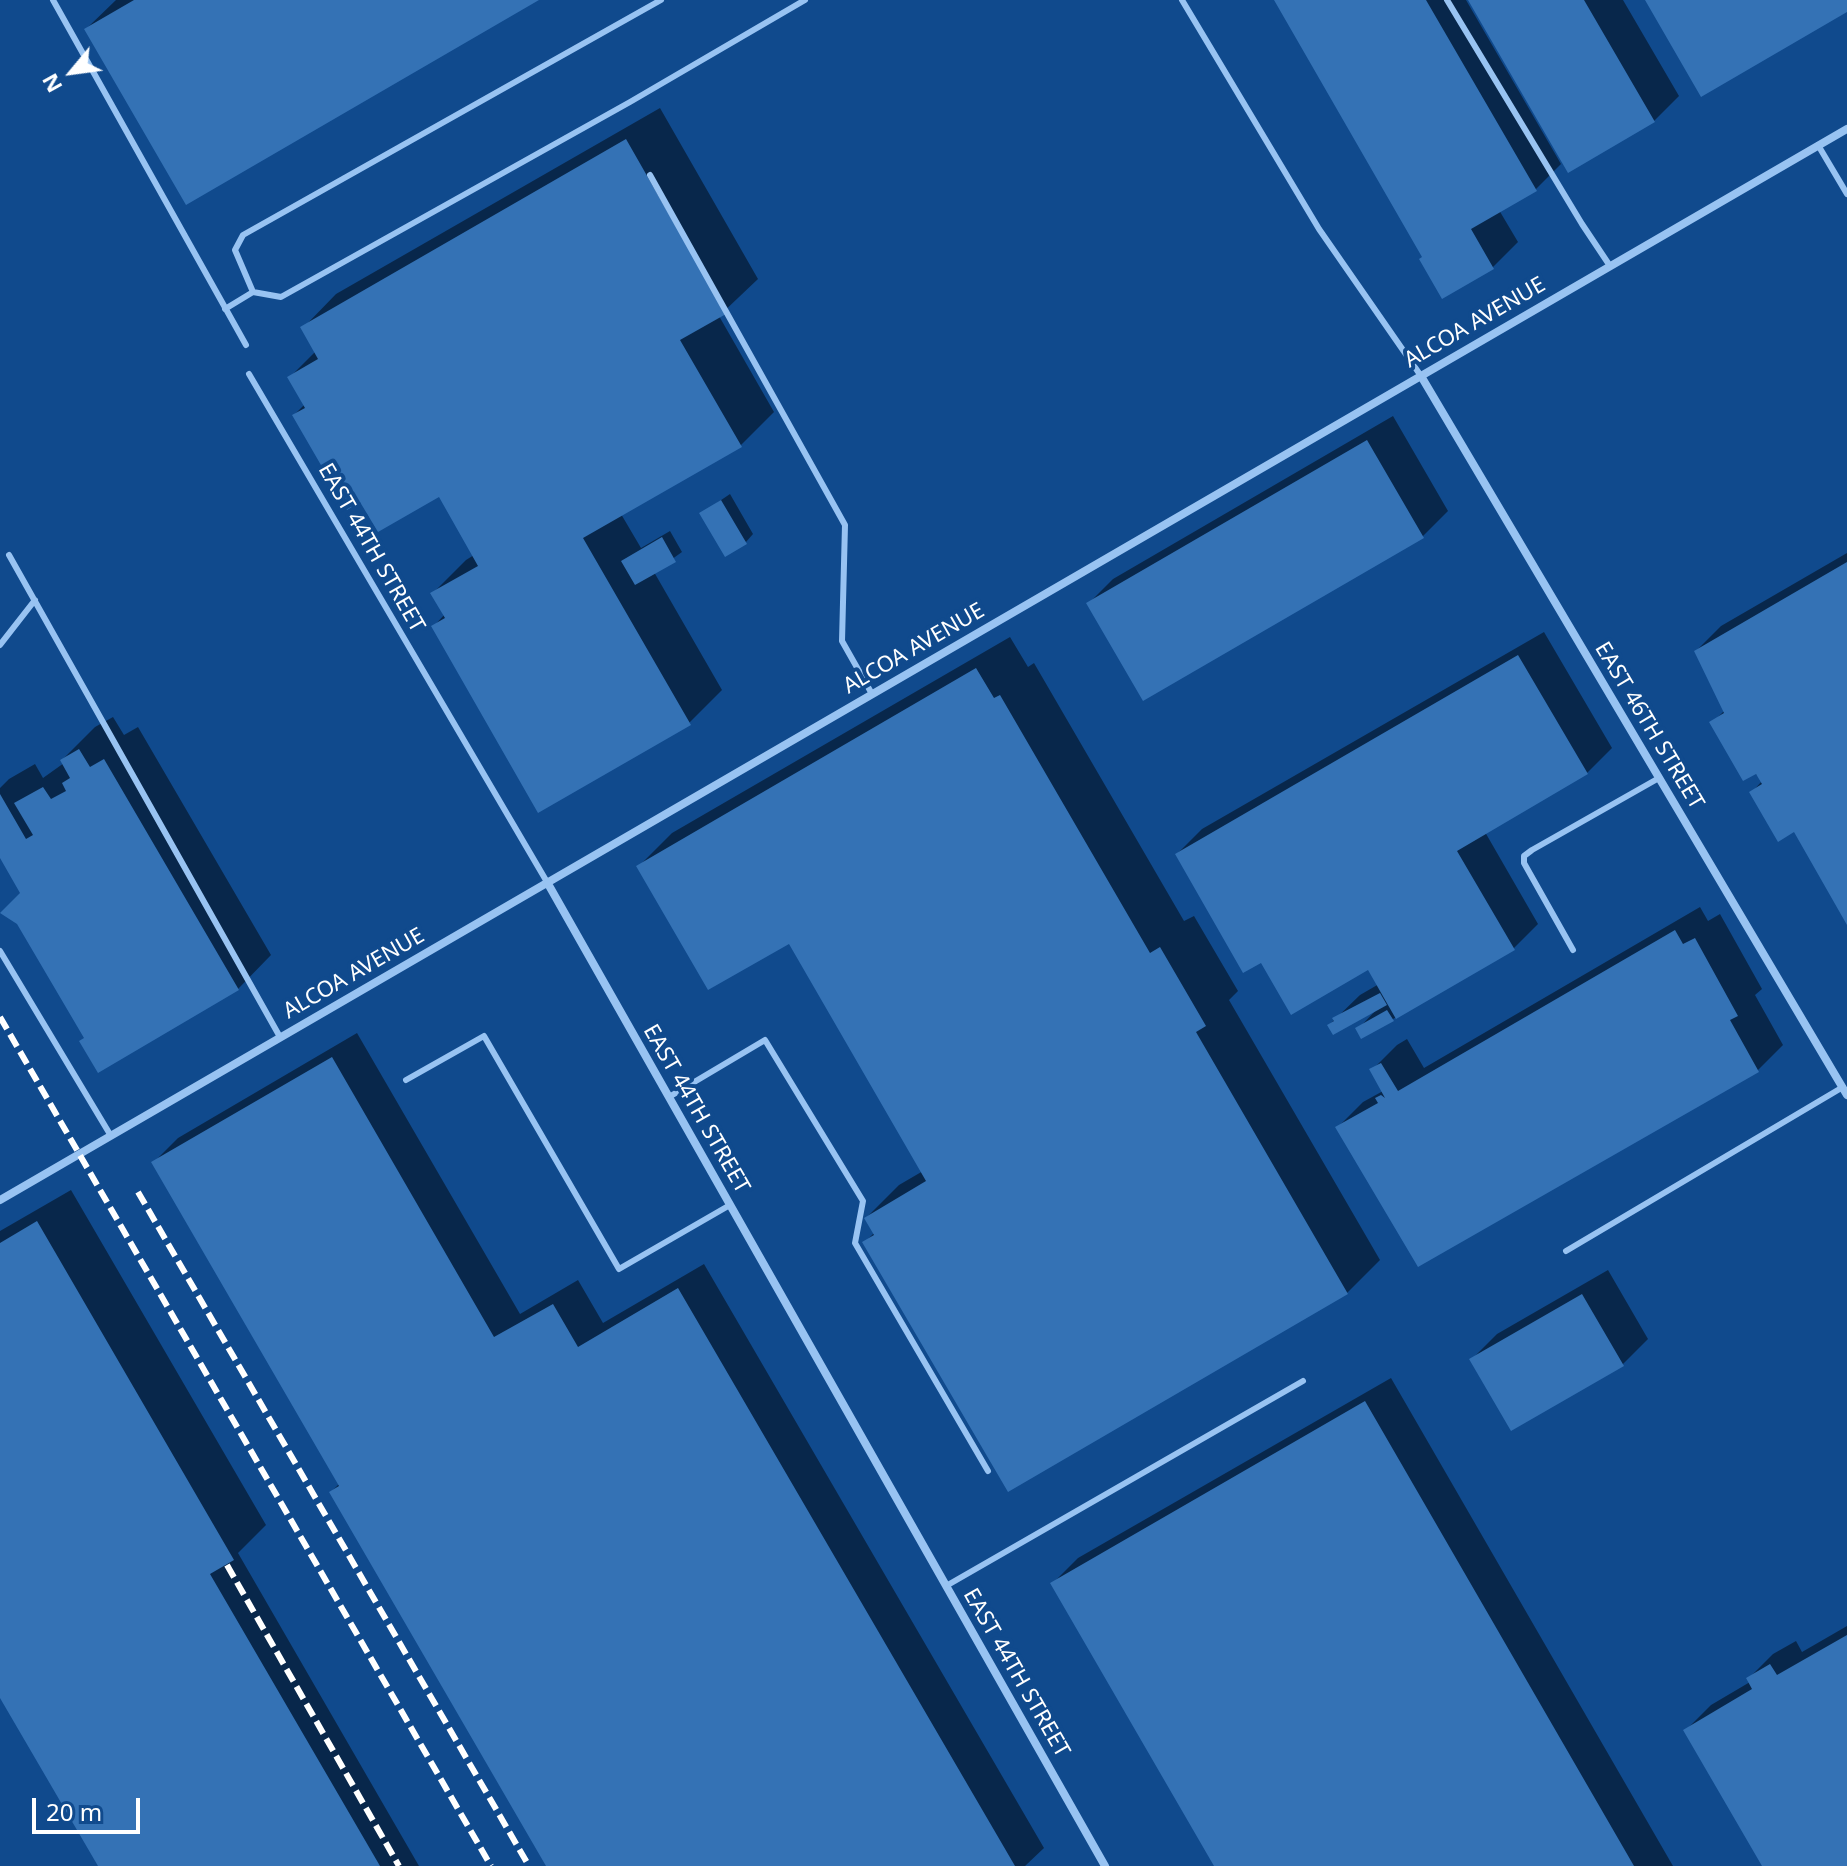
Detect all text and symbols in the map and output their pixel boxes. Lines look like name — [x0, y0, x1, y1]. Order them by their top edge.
north arrow — [32, 32, 112, 112]
text: N — [34, 69, 68, 99]
street label: ALCOA AVENUE — [1400, 272, 1550, 374]
street label: EAST 44TH STREET — [312, 459, 430, 637]
street label: ALCOA AVENUE — [839, 598, 989, 700]
street label: EAST 46TH STREET — [1589, 638, 1709, 814]
street label: ALCOA AVENUE — [279, 923, 429, 1025]
street label: EAST 44TH STREET — [637, 1020, 755, 1198]
street label: EAST 44TH STREET — [957, 1584, 1075, 1762]
scale bar — [36, 1782, 144, 1832]
text: 20 m — [46, 1795, 102, 1828]

